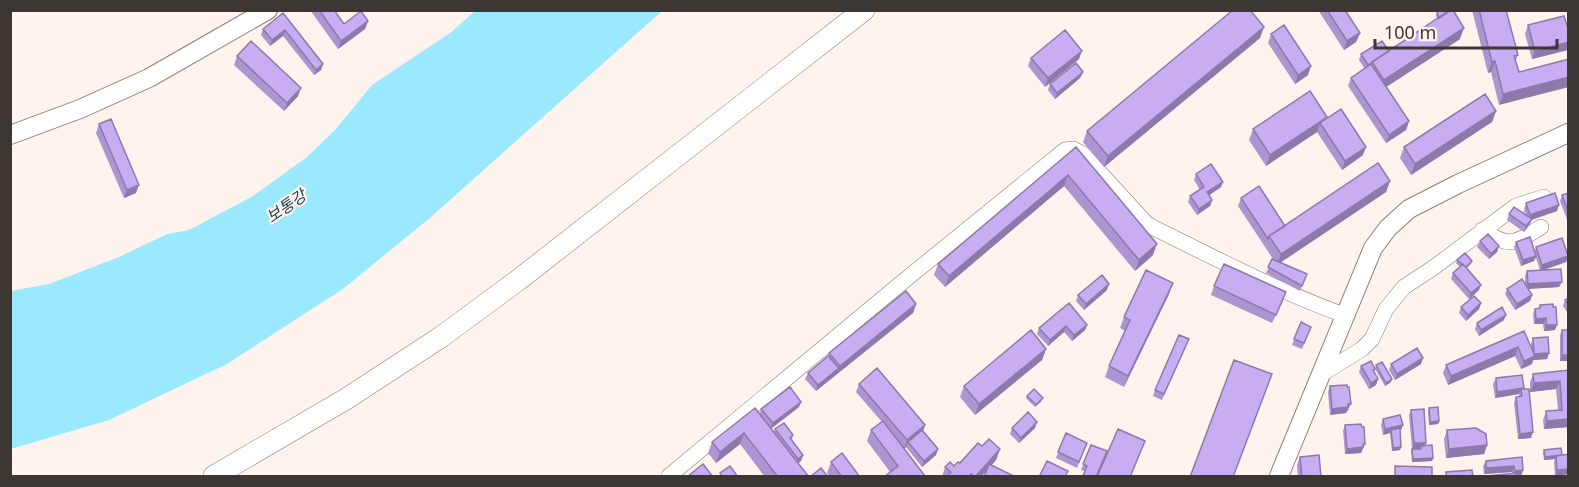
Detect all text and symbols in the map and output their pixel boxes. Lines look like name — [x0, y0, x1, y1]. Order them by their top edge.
scale bar — [1375, 12, 1556, 50]
text: 100 m — [1384, 20, 1436, 44]
water label: 보통강 — [262, 183, 312, 228]

